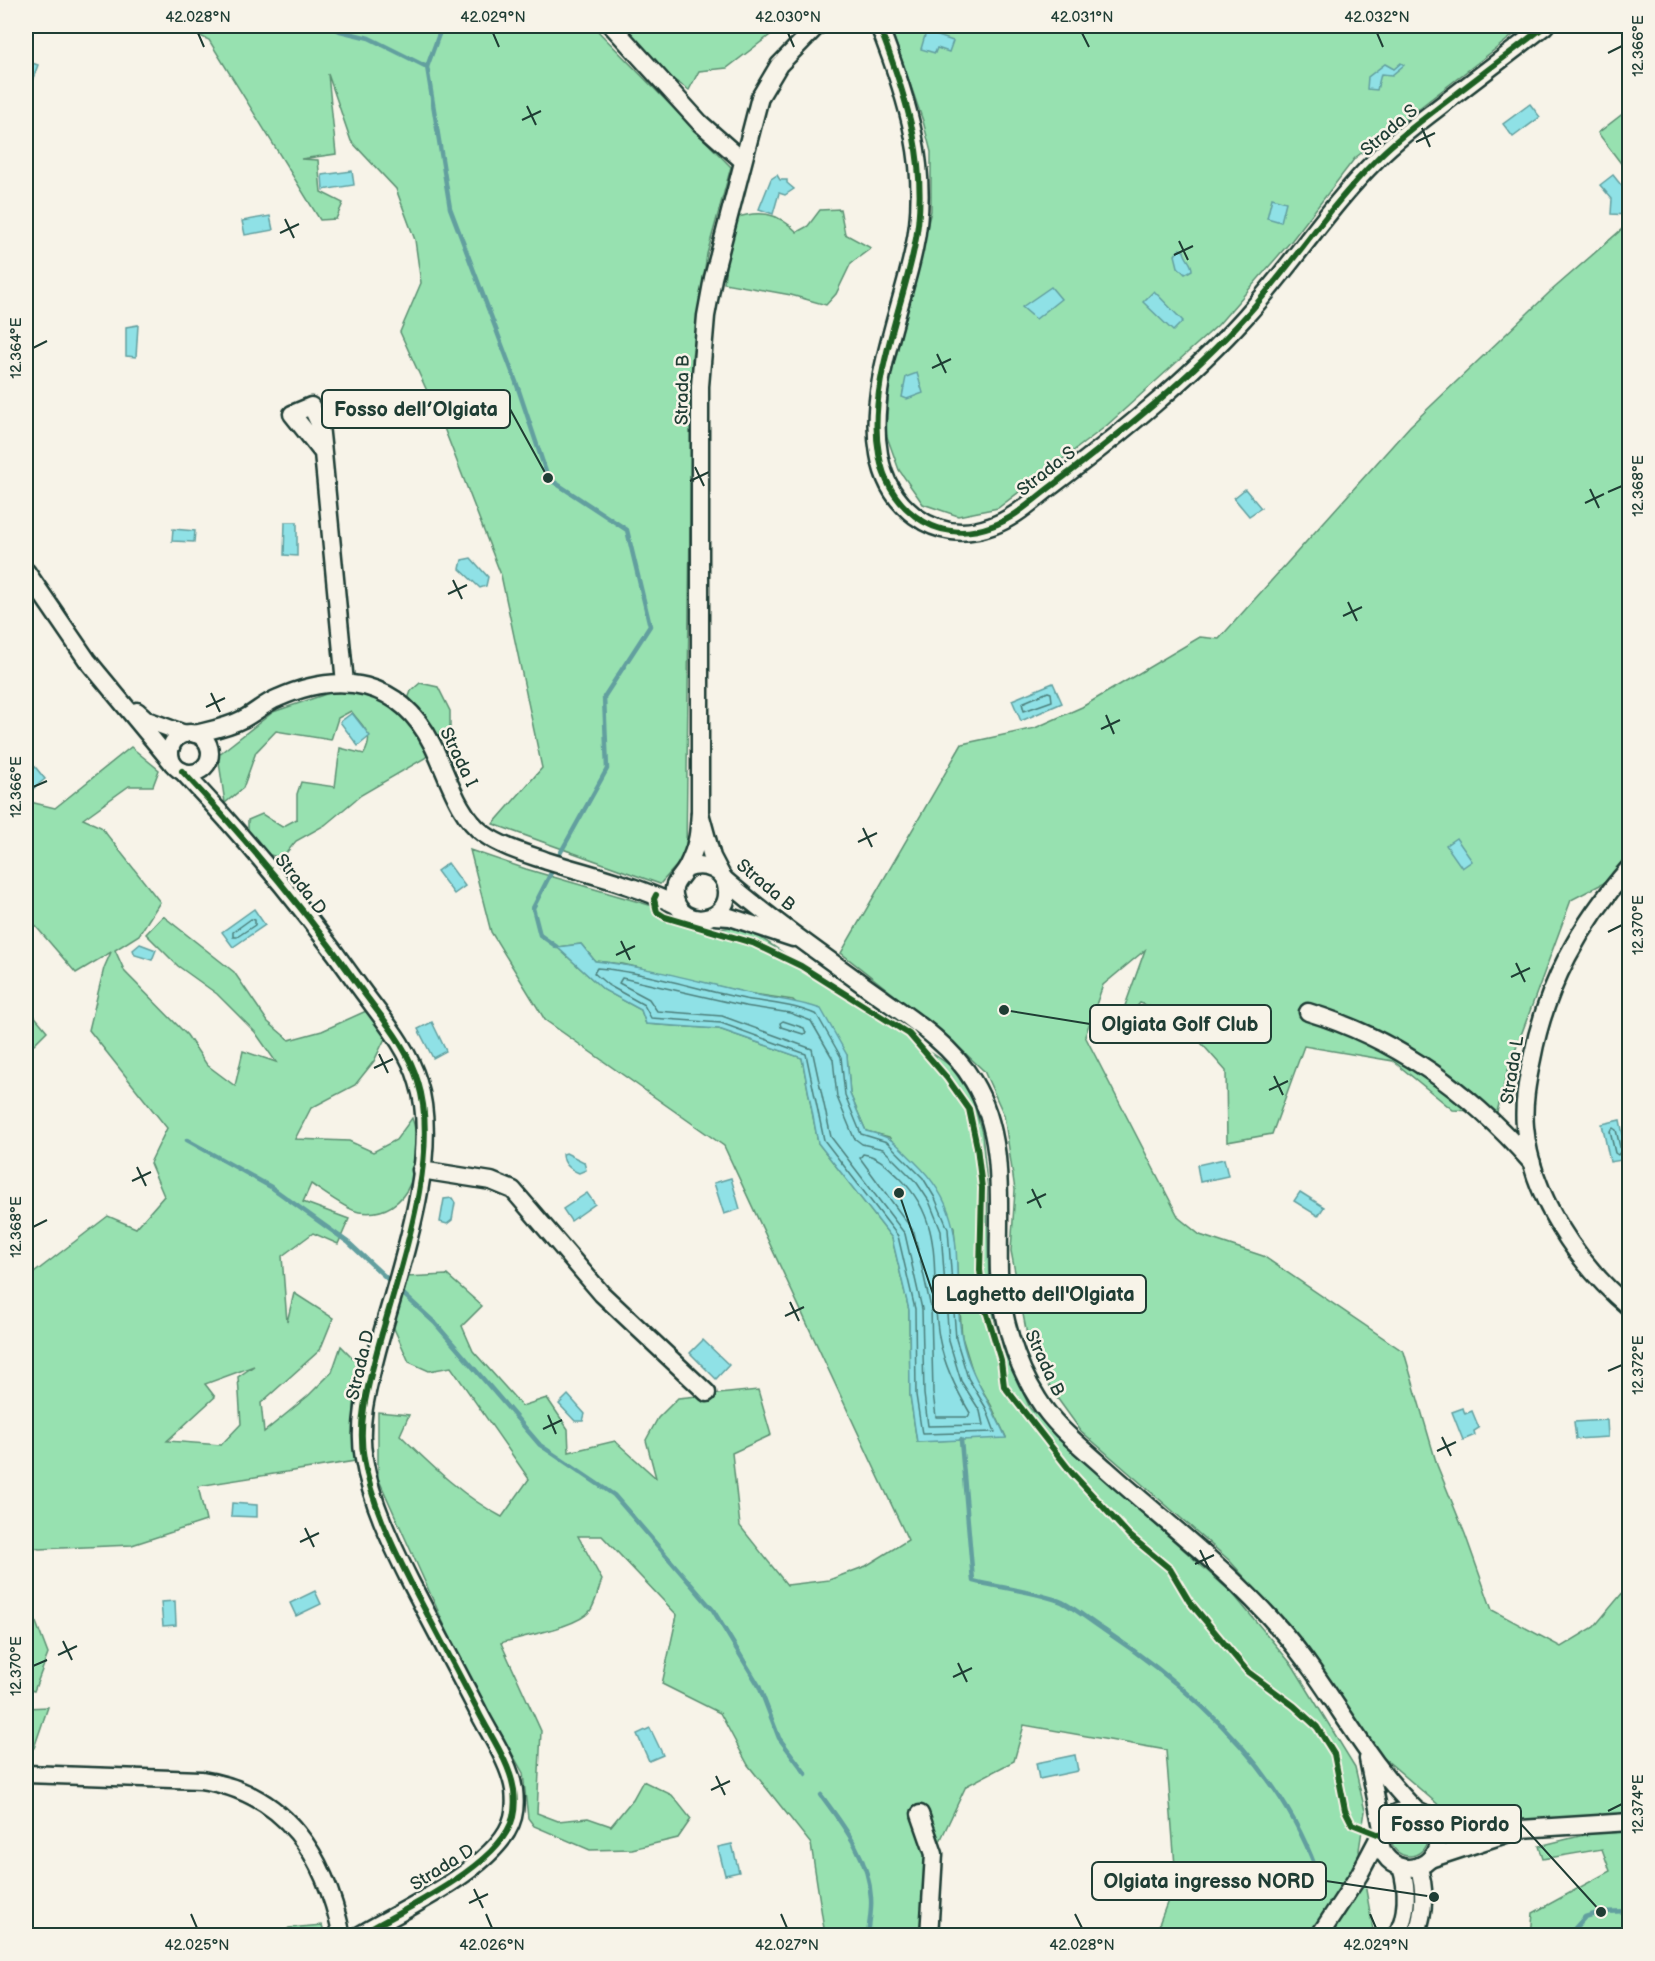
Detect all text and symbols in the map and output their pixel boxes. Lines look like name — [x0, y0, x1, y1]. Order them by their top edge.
text: 42.028°N — [165, 8, 231, 27]
text: 42.029°N — [460, 8, 526, 27]
text: 42.030°N — [755, 8, 821, 27]
text: 42.031°N — [1051, 8, 1113, 27]
text: 42.032°N — [1344, 8, 1410, 27]
text: 12.366°E — [1629, 15, 1648, 77]
street label: Strada S — [1357, 100, 1422, 161]
text: 12.364°E — [7, 317, 26, 379]
street label: Strada B — [671, 355, 694, 425]
callout: Fosso dell’Olgiata — [322, 390, 510, 428]
text: Fosso dell’Olgiata — [334, 398, 498, 422]
street label: Strada S — [1013, 442, 1080, 501]
text: 12.368°E — [1629, 455, 1648, 517]
street label: Strada I — [435, 724, 482, 790]
text: 12.366°E — [7, 756, 26, 818]
street label: Strada D — [270, 850, 331, 919]
street label: Strada B — [732, 855, 799, 916]
text: 12.370°E — [1629, 895, 1648, 955]
callout: Olgiata Golf Club — [1090, 1005, 1271, 1043]
text: Olgiata Golf Club — [1102, 1013, 1259, 1037]
street label: Strada L — [1497, 1034, 1528, 1106]
text: 12.368°E — [7, 1196, 26, 1258]
callout: Laghetto dell'Olgiata — [933, 1275, 1146, 1313]
text: Laghetto dell'Olgiata — [945, 1283, 1135, 1307]
street label: Strada B — [1020, 1327, 1069, 1400]
street label: Strada D — [342, 1328, 379, 1402]
text: 12.372°E — [1629, 1335, 1648, 1395]
text: 12.370°E — [7, 1636, 26, 1696]
text: 12.374°E — [1629, 1774, 1648, 1834]
callout: Fosso Piordo — [1379, 1805, 1521, 1843]
text: Fosso Piordo — [1391, 1813, 1509, 1837]
street label: Strada D — [406, 1840, 478, 1895]
callout: Olgiata ingresso NORD — [1092, 1862, 1326, 1900]
text: Olgiata ingresso NORD — [1104, 1870, 1314, 1894]
text: 42.025°N — [164, 1936, 230, 1955]
text: 42.026°N — [459, 1936, 525, 1955]
text: 42.027°N — [755, 1936, 819, 1955]
text: 42.028°N — [1049, 1936, 1115, 1955]
text: 42.029°N — [1343, 1936, 1409, 1955]

